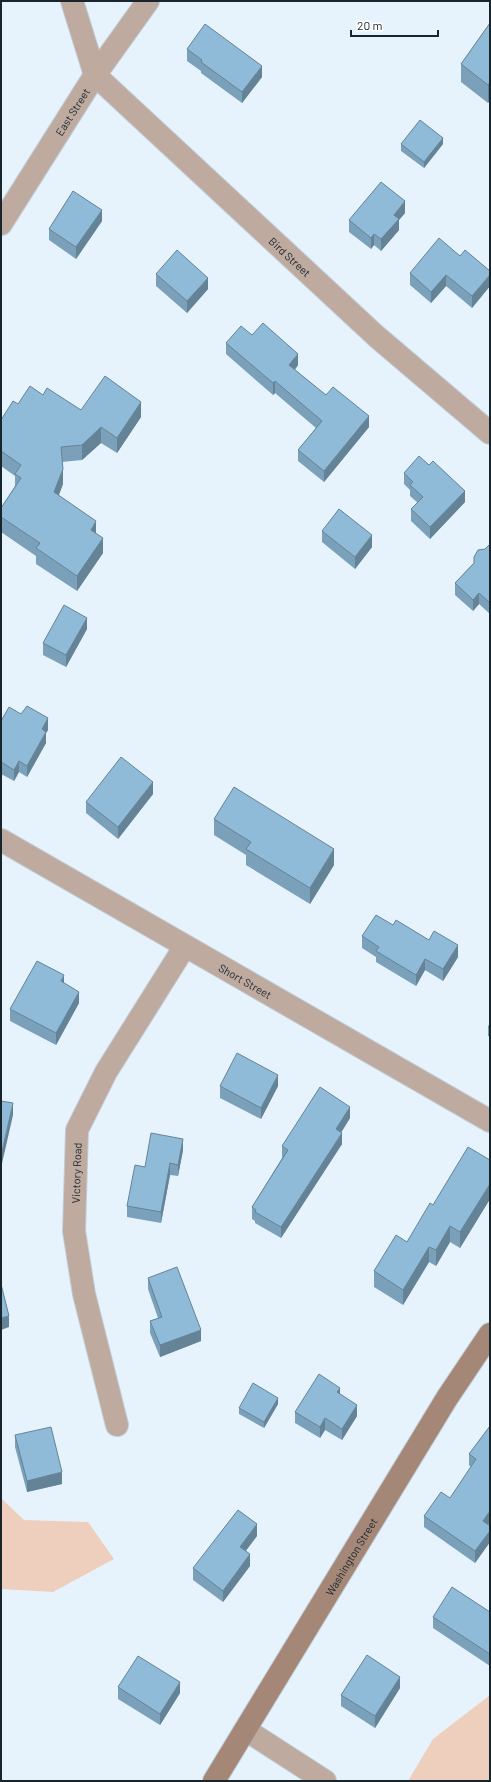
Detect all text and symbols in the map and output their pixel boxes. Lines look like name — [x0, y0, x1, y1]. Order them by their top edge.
scale bar — [351, 12, 438, 38]
text: 20 m — [357, 18, 383, 32]
street label: East Street — [52, 85, 92, 138]
street label: Bird Street — [267, 234, 314, 279]
street label: Short Street — [217, 960, 274, 1001]
street label: Victory Road — [68, 1142, 83, 1203]
street label: Washington Street — [322, 1515, 379, 1598]

